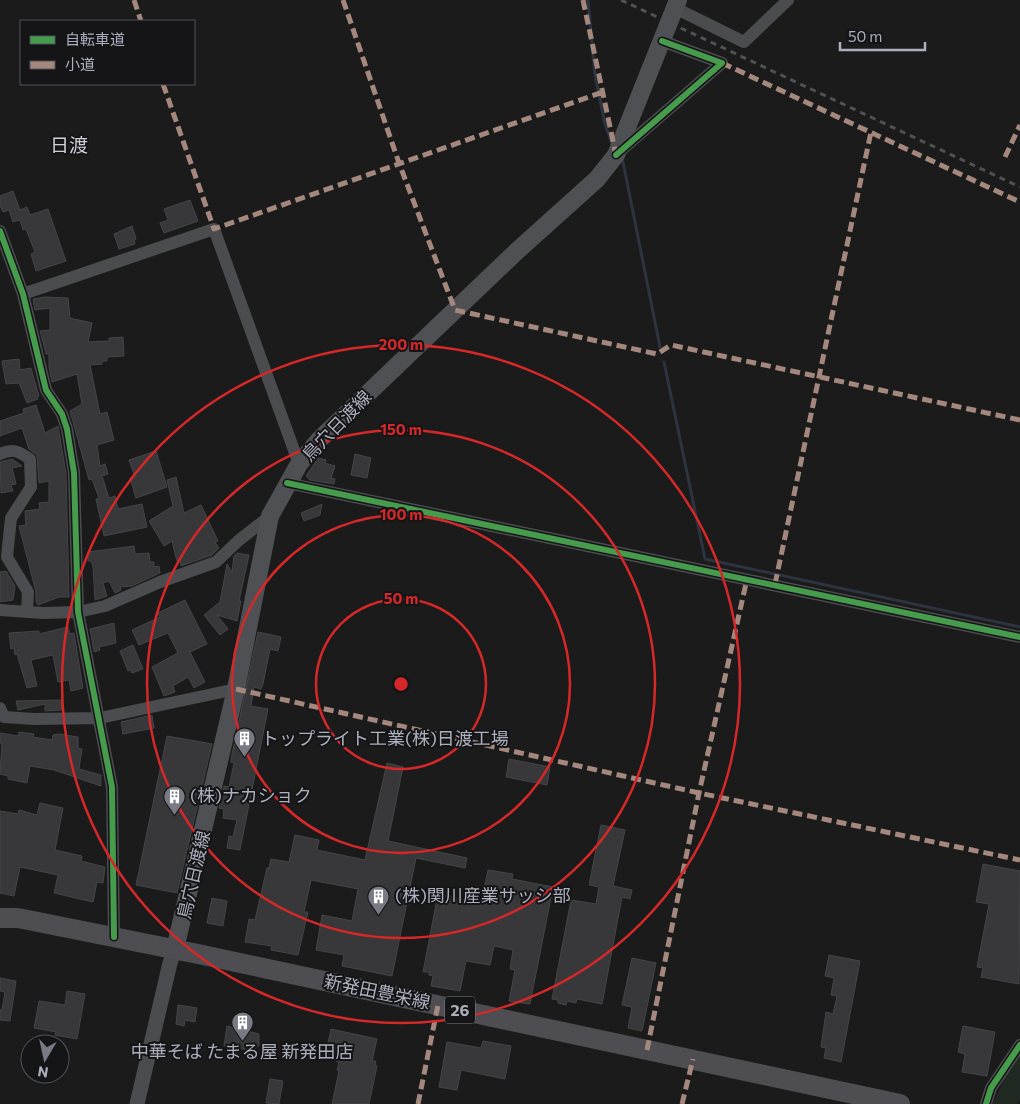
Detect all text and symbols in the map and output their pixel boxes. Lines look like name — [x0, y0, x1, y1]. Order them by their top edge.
legend — [20, 20, 195, 85]
scale bar — [840, 20, 925, 52]
text: 50 m — [848, 27, 882, 45]
text: 自転車道 — [65, 30, 125, 48]
text: 小道 — [65, 55, 95, 73]
district label: 日渡 — [50, 133, 88, 156]
text: 200 m — [379, 335, 423, 353]
street label: 鳥穴日渡線 — [297, 385, 375, 465]
text: 150 m — [380, 420, 422, 438]
text: 100 m — [380, 505, 422, 523]
text: 50 m — [384, 589, 418, 607]
centre of rings — [392, 675, 410, 693]
building icon: トップライト工業(株)日渡工場 — [233, 727, 257, 758]
place label: トップライト工業(株)日渡工場 — [261, 727, 509, 749]
building icon: (株)ナカショク — [162, 784, 186, 815]
place label: (株)ナカショク — [190, 784, 312, 806]
street label: 鳥穴日渡線 — [172, 828, 214, 921]
building icon: (株)関川産業サッシ部 — [367, 884, 391, 915]
place label: (株)関川産業サッシ部 — [395, 884, 571, 906]
street label: 新発田豊栄線 — [322, 969, 432, 1013]
road number: 26 — [445, 996, 475, 1024]
building icon: 中華そば たまる屋 新発田店 — [230, 1010, 254, 1041]
north arrow — [20, 1034, 70, 1084]
place label: 中華そば たまる屋 新発田店 — [131, 1040, 353, 1062]
text: N — [36, 1063, 49, 1082]

